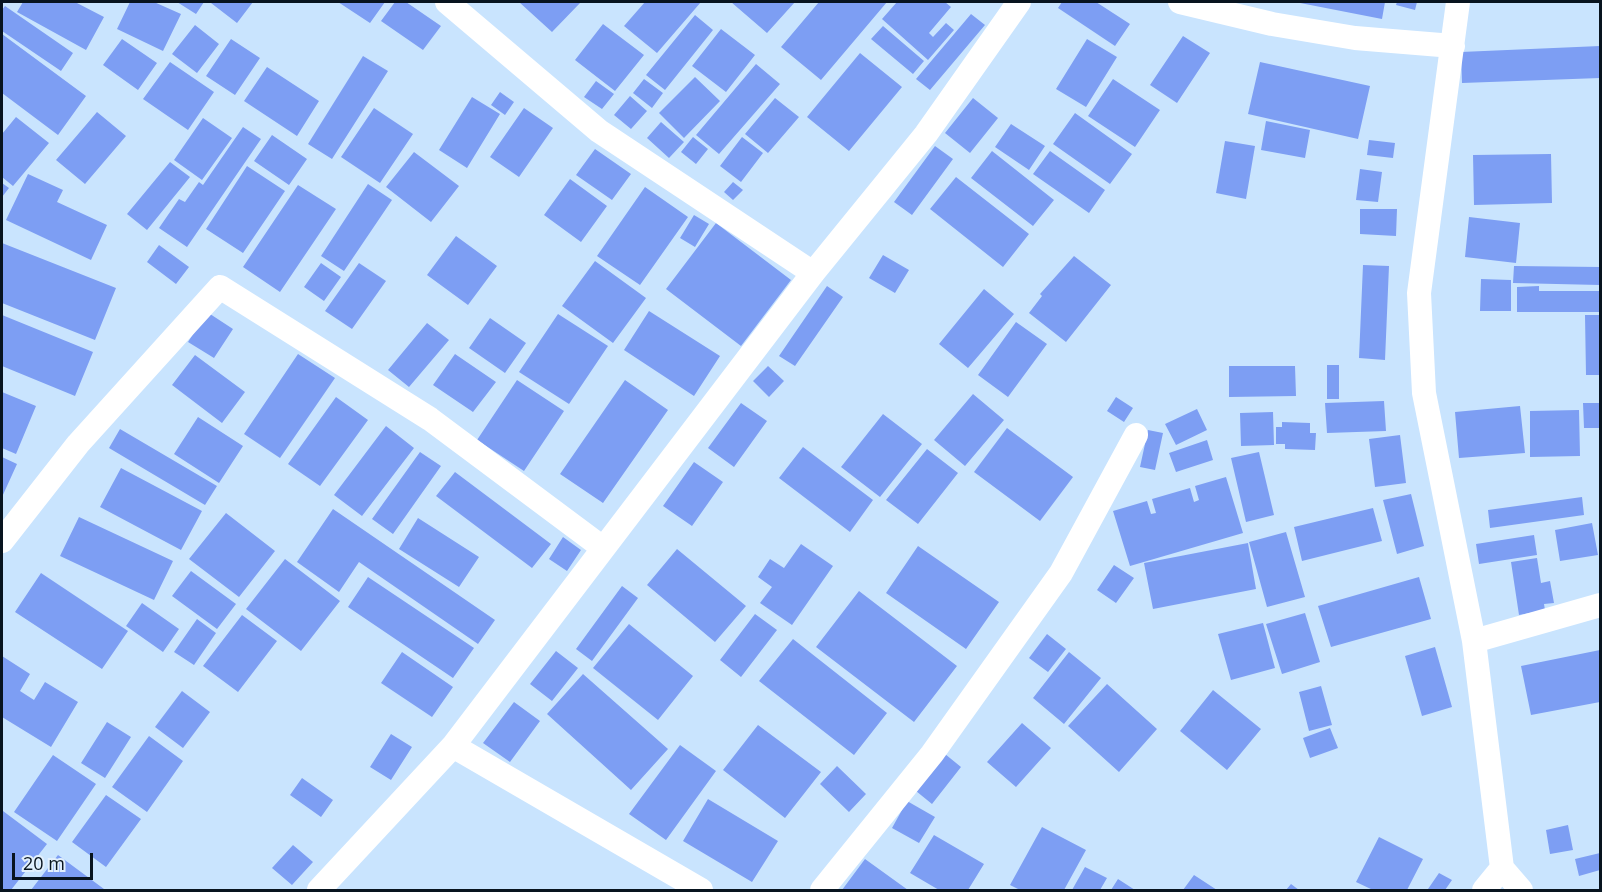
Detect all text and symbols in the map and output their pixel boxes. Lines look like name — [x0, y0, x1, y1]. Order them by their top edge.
scale bar — [15, 841, 96, 879]
text: 20 m — [23, 851, 65, 875]

